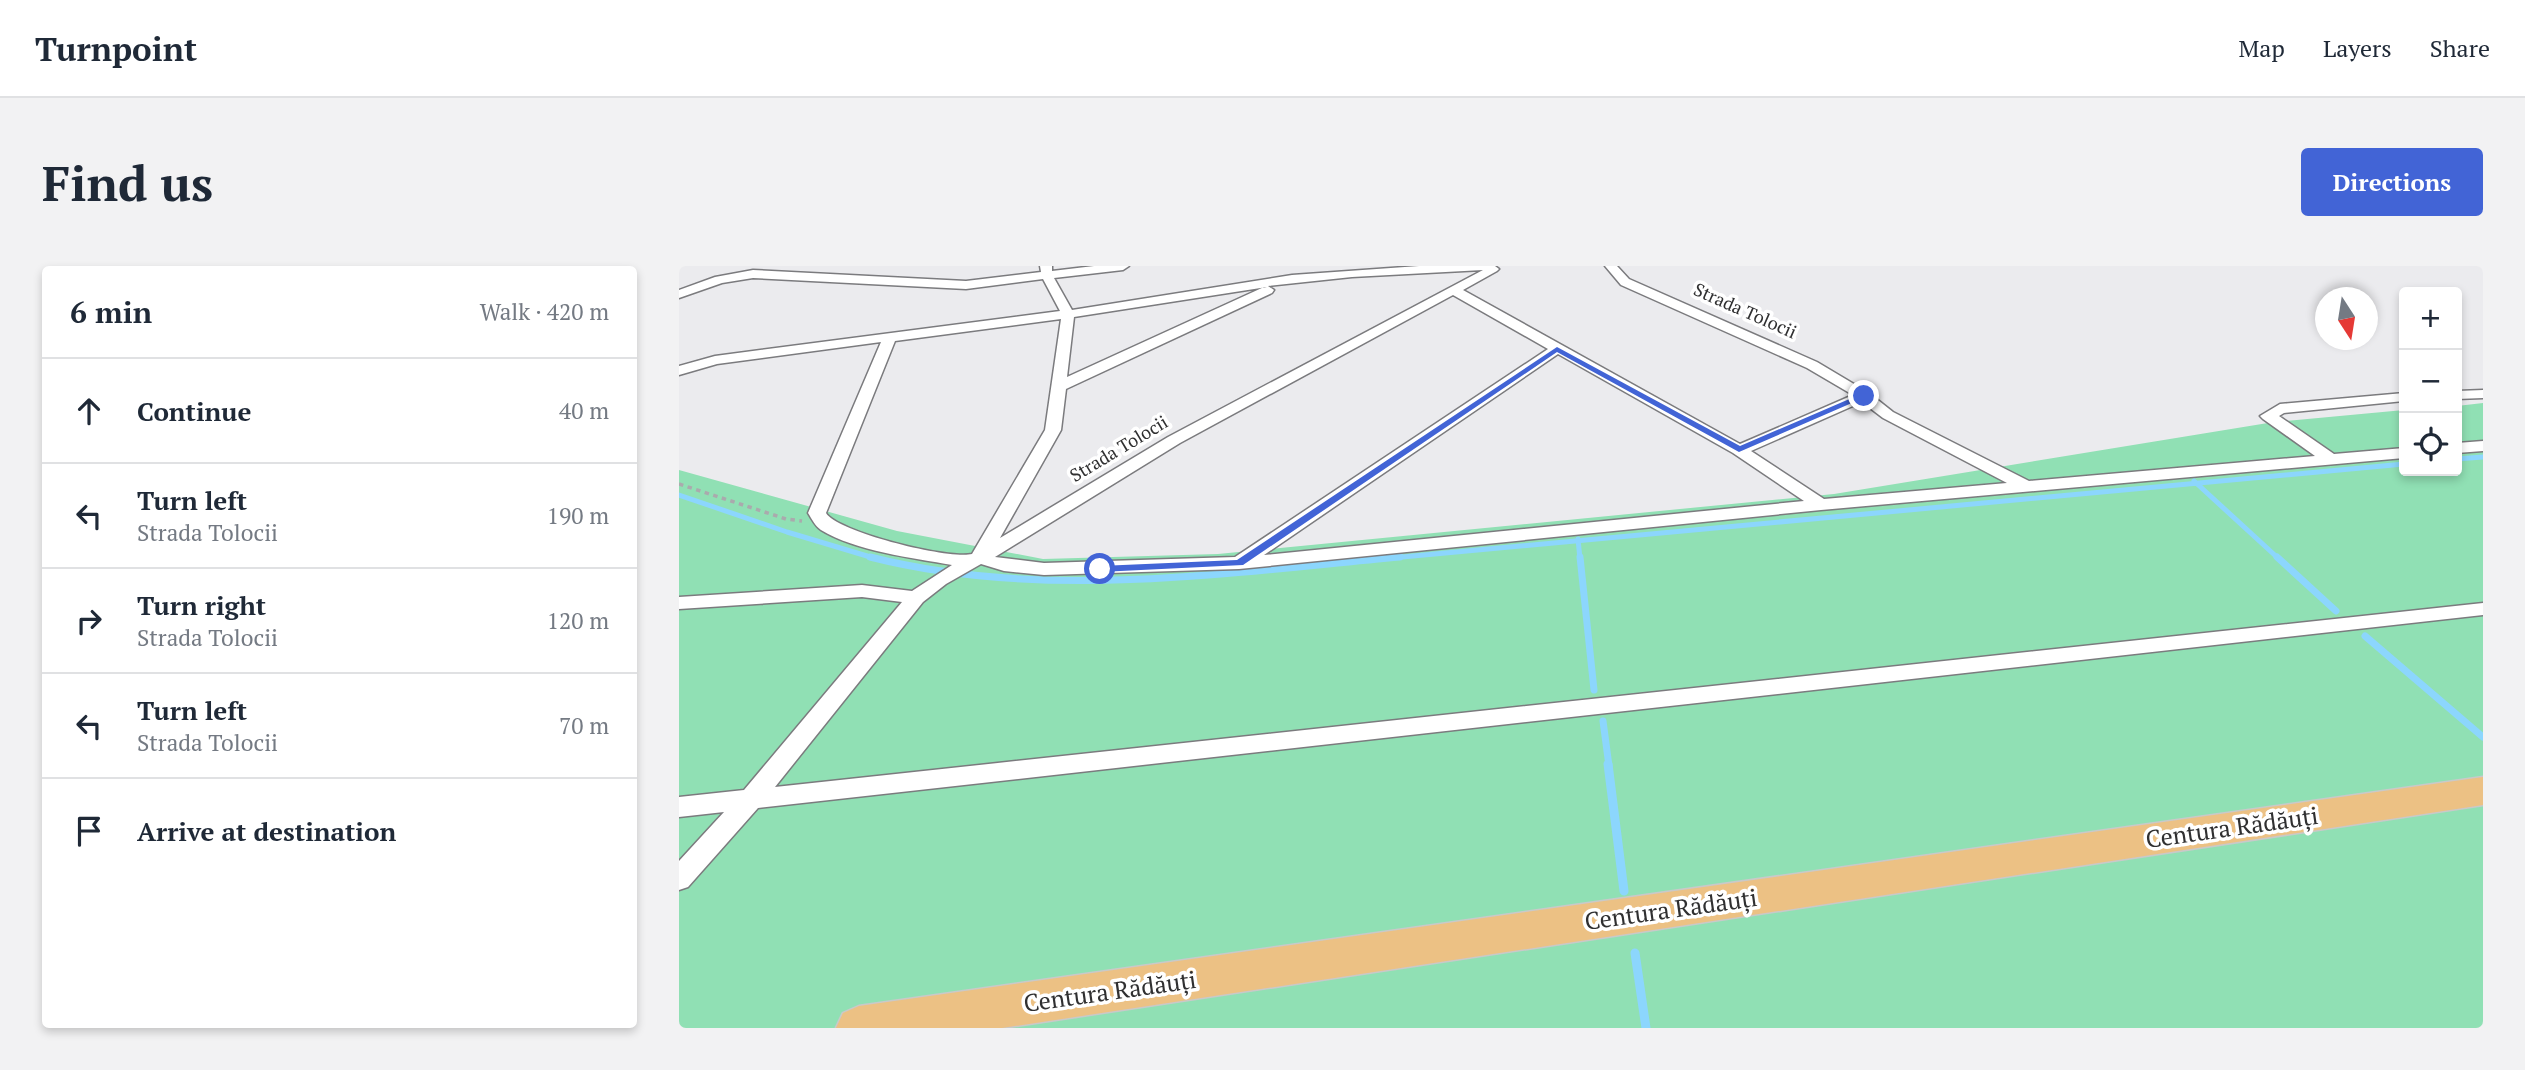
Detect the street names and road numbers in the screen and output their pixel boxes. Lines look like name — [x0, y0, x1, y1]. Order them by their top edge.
street label: Strada Tolocii — [1690, 277, 1801, 343]
street label: Strada Tolocii — [1065, 409, 1172, 487]
street label: Centura Rădăuți — [2144, 799, 2320, 855]
street label: Centura Rădăuți — [1583, 881, 1759, 937]
street label: Centura Rădăuți — [1022, 963, 1198, 1019]

